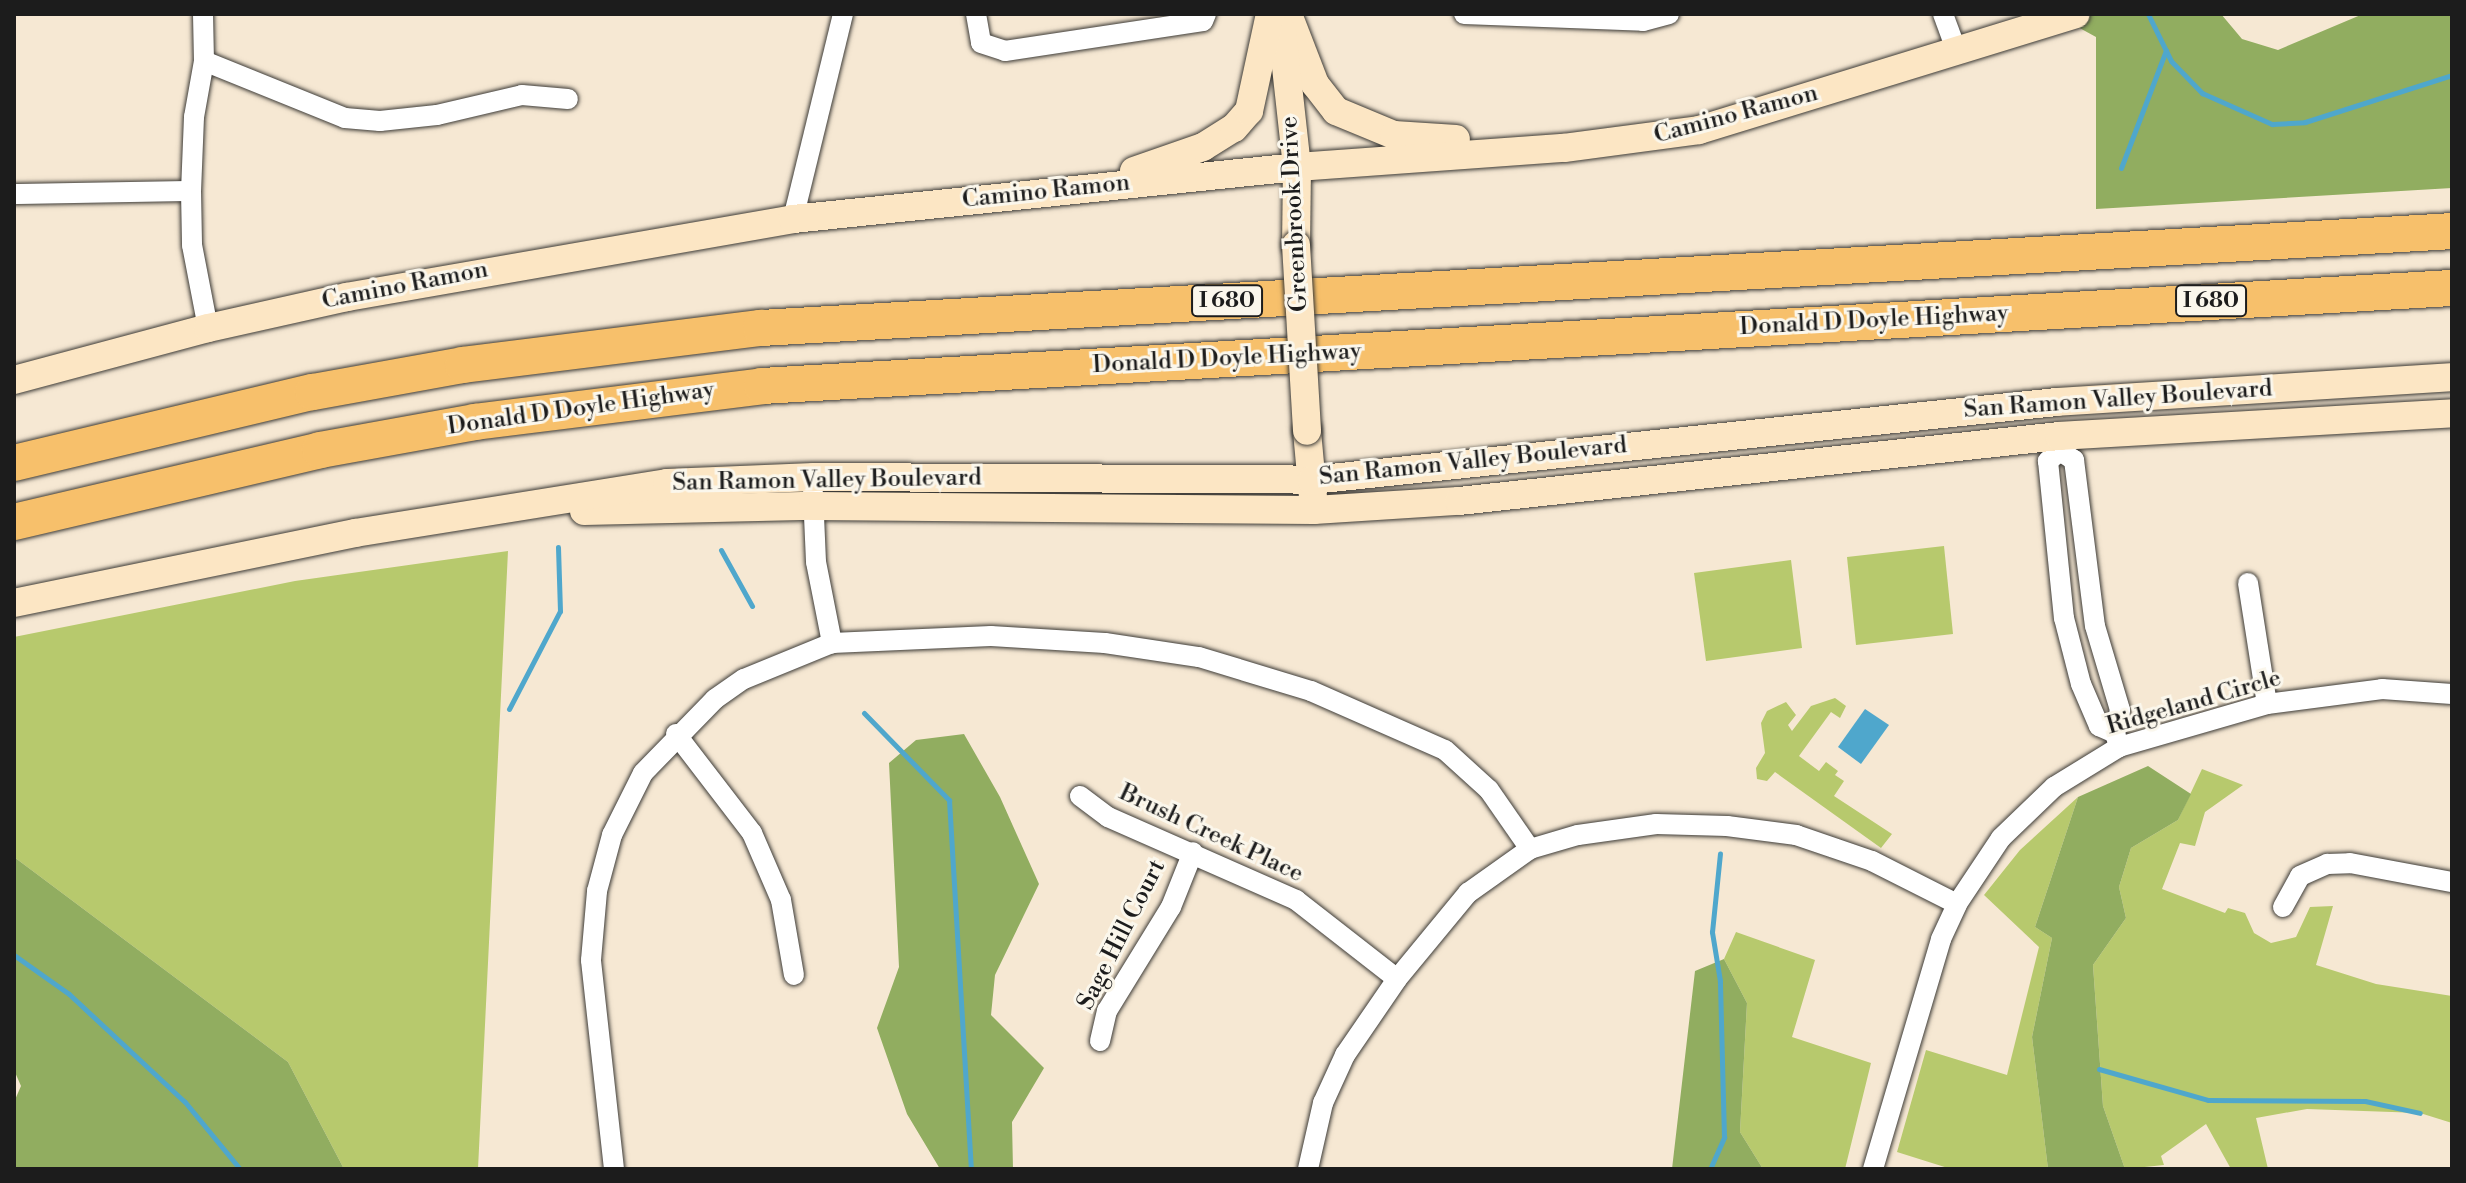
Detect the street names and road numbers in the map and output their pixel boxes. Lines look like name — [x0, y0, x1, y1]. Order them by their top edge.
street label: Camino Ramon — [1651, 79, 1821, 151]
street label: Greenbrook Drive — [1275, 116, 1315, 312]
street label: Camino Ramon — [961, 169, 1131, 215]
street label: Camino Ramon — [320, 256, 490, 316]
road number: I 680 — [1191, 283, 1263, 319]
road number: I 680 — [2175, 283, 2247, 319]
street label: Donald D Doyle Highway — [1739, 300, 2009, 342]
street label: Donald D Doyle Highway — [1092, 338, 1362, 380]
street label: San Ramon Valley Boulevard — [1963, 375, 2273, 425]
street label: Donald D Doyle Highway — [446, 376, 716, 442]
street label: San Ramon Valley Boulevard — [1318, 432, 1628, 492]
street label: San Ramon Valley Boulevard — [672, 464, 982, 498]
street label: Ridgeland Circle — [2103, 664, 2285, 742]
street label: Brush Creek Place — [1114, 779, 1308, 889]
street label: Sage Hill Court — [1072, 855, 1172, 1015]

